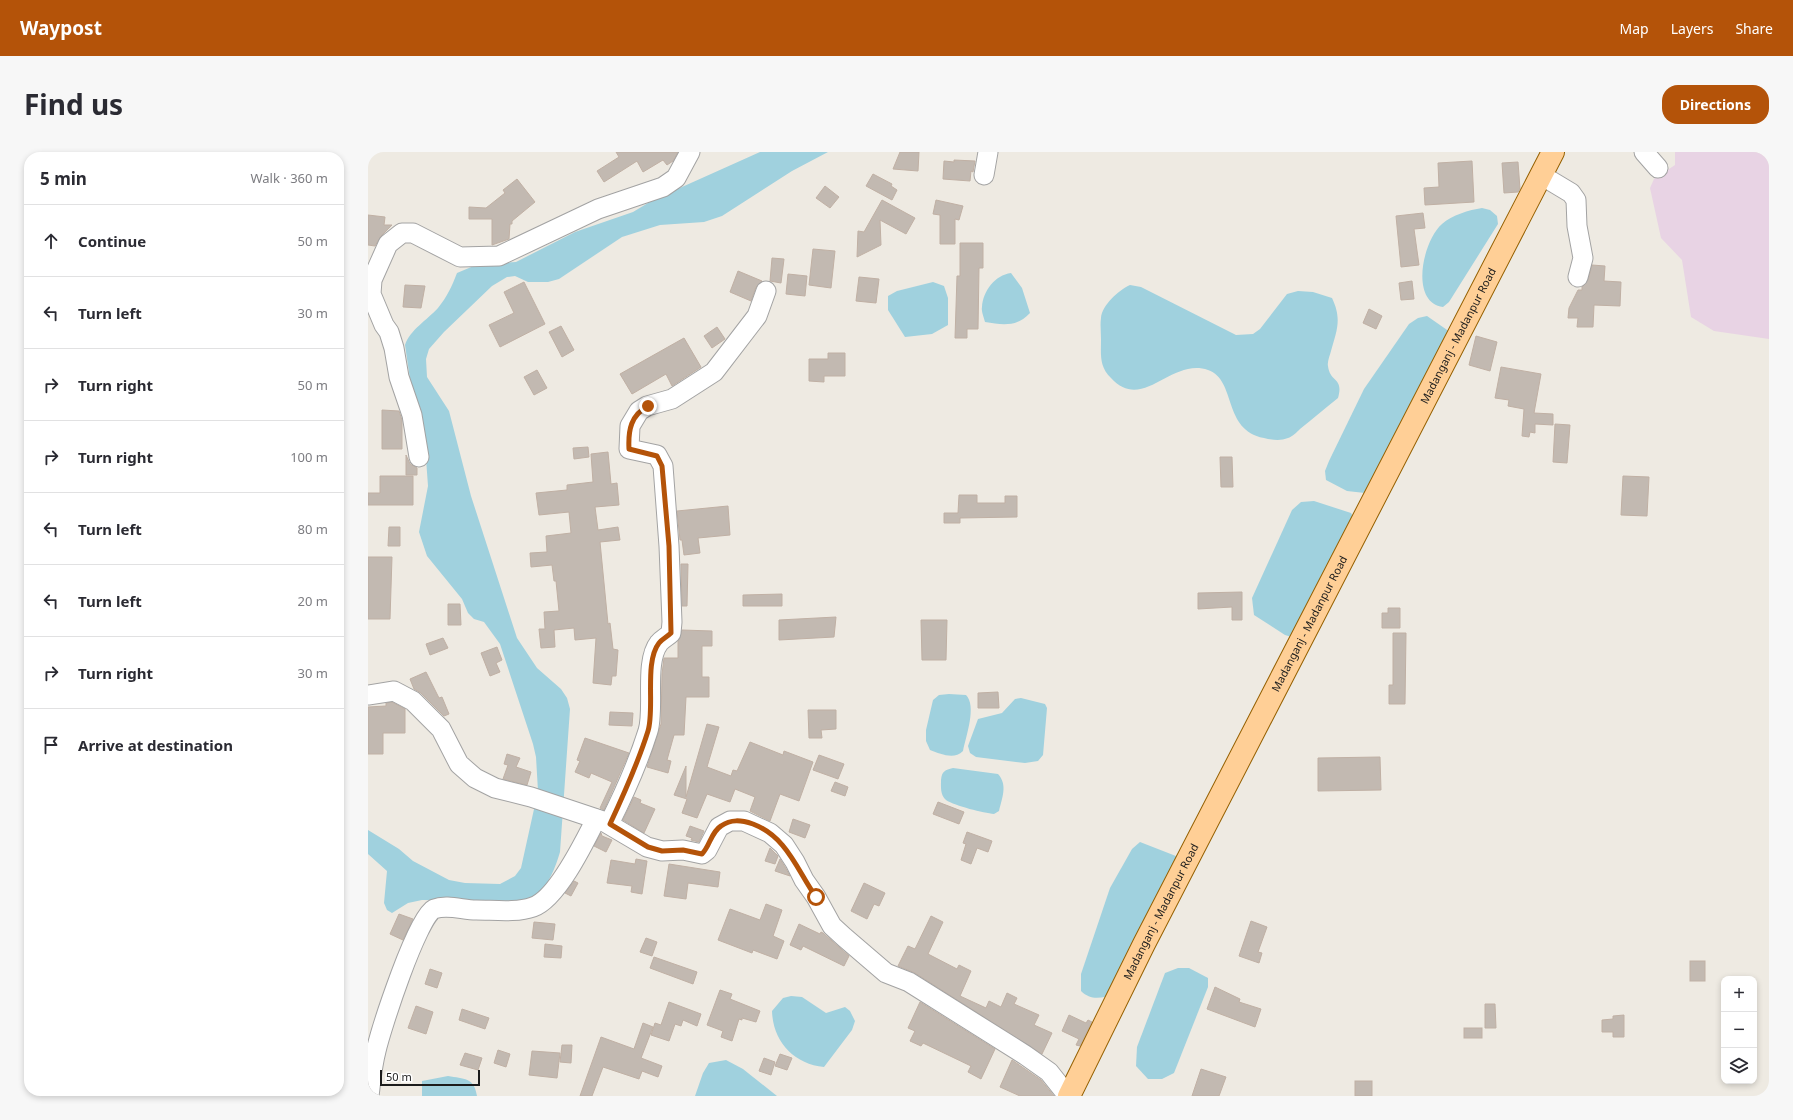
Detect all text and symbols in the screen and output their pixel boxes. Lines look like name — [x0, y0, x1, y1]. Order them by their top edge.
text: Waypost — [20, 15, 102, 41]
text: Map — [1620, 19, 1649, 38]
text: Layers — [1671, 19, 1713, 38]
text: Share — [1735, 19, 1773, 38]
text: Find us — [24, 85, 123, 123]
button: Directions — [1662, 85, 1769, 124]
text: 5 min — [40, 167, 87, 190]
text: Walk · 360 m — [250, 169, 328, 187]
icon: ahead — [40, 230, 62, 252]
text: Continue — [78, 231, 146, 251]
text: 50 m — [298, 232, 328, 250]
street label: Madanganj - Madanpur Road — [1416, 265, 1499, 406]
icon: left — [40, 302, 62, 324]
text: Turn left — [78, 303, 142, 323]
text: 30 m — [298, 304, 328, 322]
icon: right — [40, 374, 62, 396]
text: Turn right — [78, 375, 153, 395]
text: 50 m — [298, 376, 328, 394]
route end — [639, 397, 657, 415]
icon: right — [40, 446, 62, 468]
text: Turn right — [78, 447, 153, 467]
text: 100 m — [290, 448, 328, 466]
icon: left — [40, 518, 62, 540]
text: Turn left — [78, 519, 142, 539]
text: 80 m — [298, 520, 328, 538]
street label: Madanganj - Madanpur Road — [1268, 553, 1350, 694]
icon: left — [40, 590, 62, 612]
text: Turn left — [78, 591, 142, 611]
text: 20 m — [298, 592, 328, 610]
icon: right — [40, 662, 62, 684]
text: Turn right — [78, 663, 153, 683]
text: 30 m — [298, 664, 328, 682]
icon: arrive — [40, 734, 62, 756]
text: Arrive at destination — [78, 735, 233, 755]
street label: Madanganj - Madanpur Road — [1120, 841, 1202, 982]
route start — [807, 888, 825, 906]
map controls — [1721, 976, 1757, 1084]
button: + — [1721, 976, 1757, 1012]
button: − — [1721, 1012, 1757, 1048]
button: layers — [1721, 1048, 1757, 1084]
scale bar — [380, 1068, 480, 1087]
text: 50 m — [386, 1069, 412, 1084]

